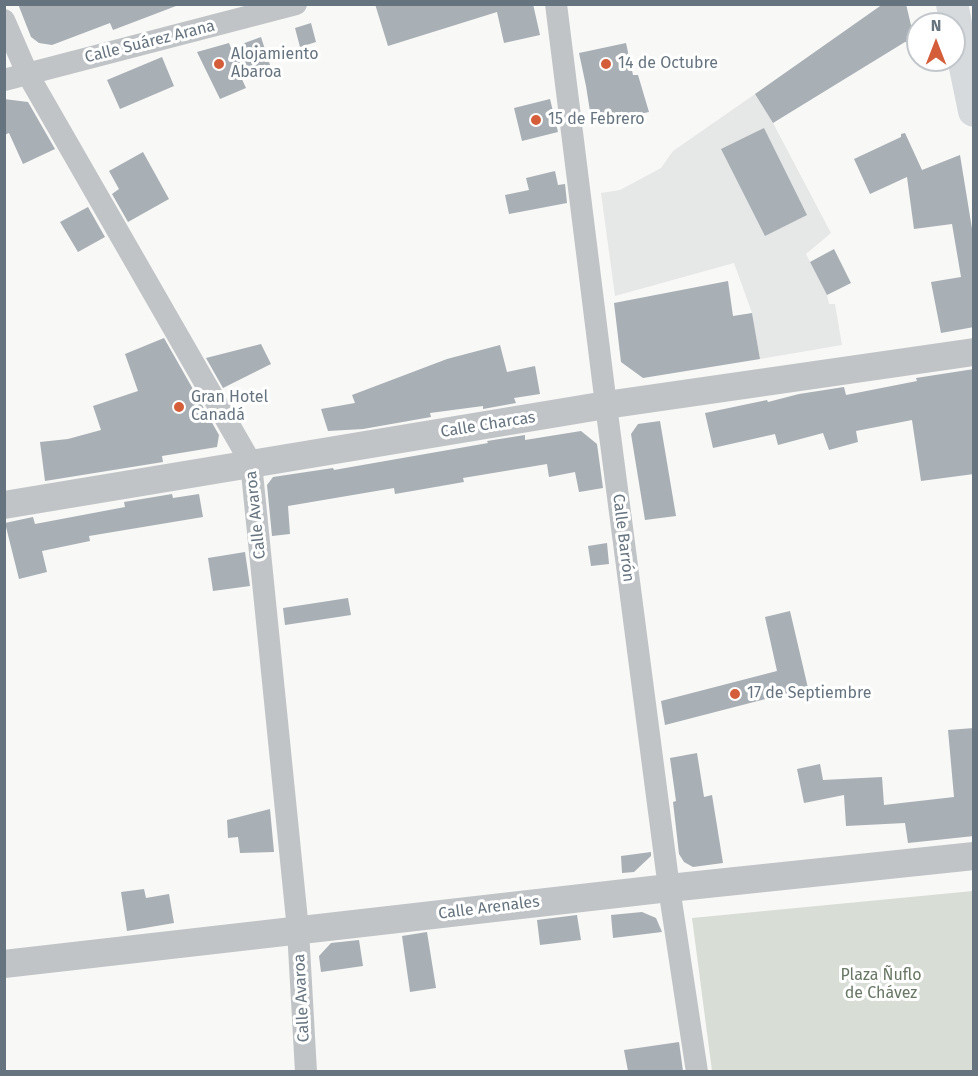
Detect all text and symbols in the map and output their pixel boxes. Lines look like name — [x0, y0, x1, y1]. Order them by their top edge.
north arrow — [906, 12, 966, 72]
text: N — [931, 16, 941, 35]
street label: Calle Suárez Arana — [83, 17, 217, 67]
place label: Alojamiento Abaroa — [231, 45, 319, 83]
place label: 14 de Octubre — [618, 54, 718, 74]
marker: Alojamiento Abaroa — [212, 57, 226, 71]
marker: 14 de Octubre — [599, 57, 613, 71]
place label: 15 de Febrero — [548, 110, 645, 130]
marker: 15 de Febrero — [529, 113, 543, 127]
place label: Gran Hotel Canadá — [191, 388, 268, 426]
marker: Gran Hotel Canadá — [172, 400, 186, 414]
street label: Calle Charcas — [439, 408, 537, 442]
street label: Calle Avaroa — [242, 470, 270, 560]
street label: Calle Barrón — [608, 493, 638, 583]
place label: 17 de Septiembre — [747, 684, 871, 704]
marker: 17 de Septiembre — [728, 687, 742, 701]
street label: Calle Arenales — [437, 892, 541, 924]
street label: Calle Avaroa — [290, 953, 314, 1043]
park label: Plaza Ñuflo de Chávez — [840, 966, 922, 1004]

